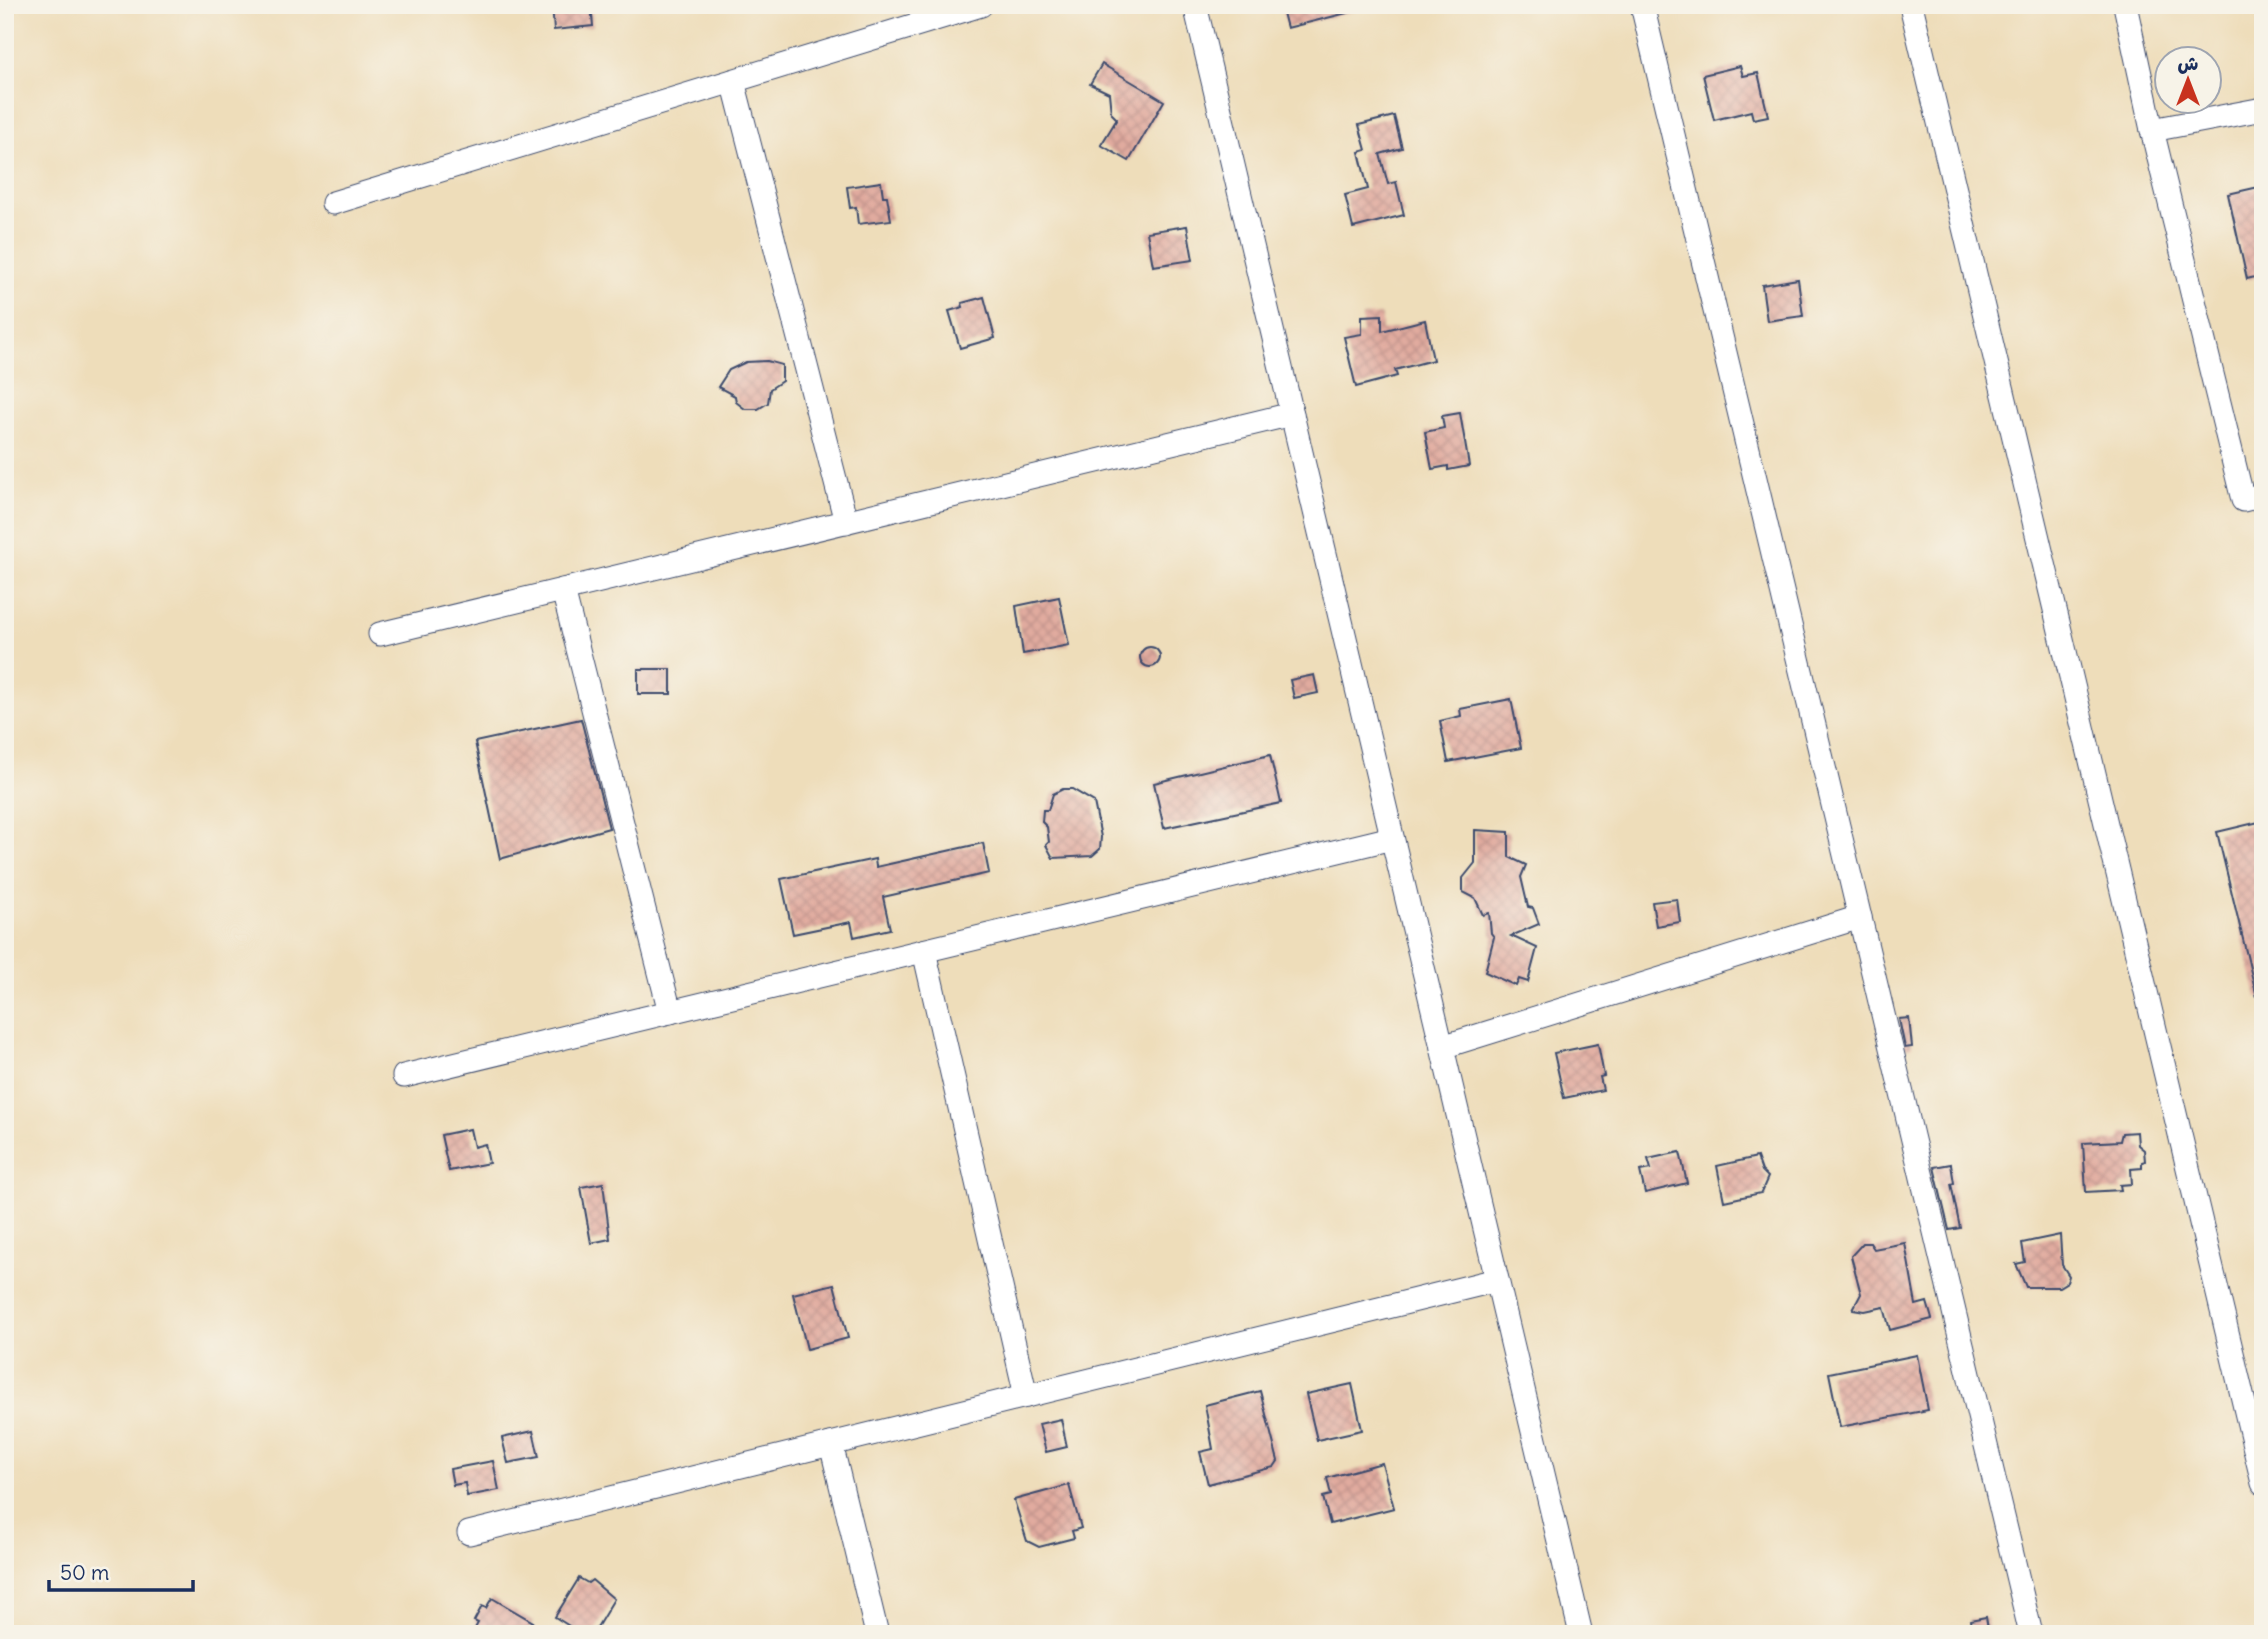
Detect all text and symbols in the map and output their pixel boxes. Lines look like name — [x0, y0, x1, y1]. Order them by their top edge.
north arrow — [2152, 46, 2222, 116]
text: ش — [2178, 51, 2199, 75]
scale bar — [49, 1548, 192, 1592]
text: 50 m — [60, 1559, 109, 1586]

